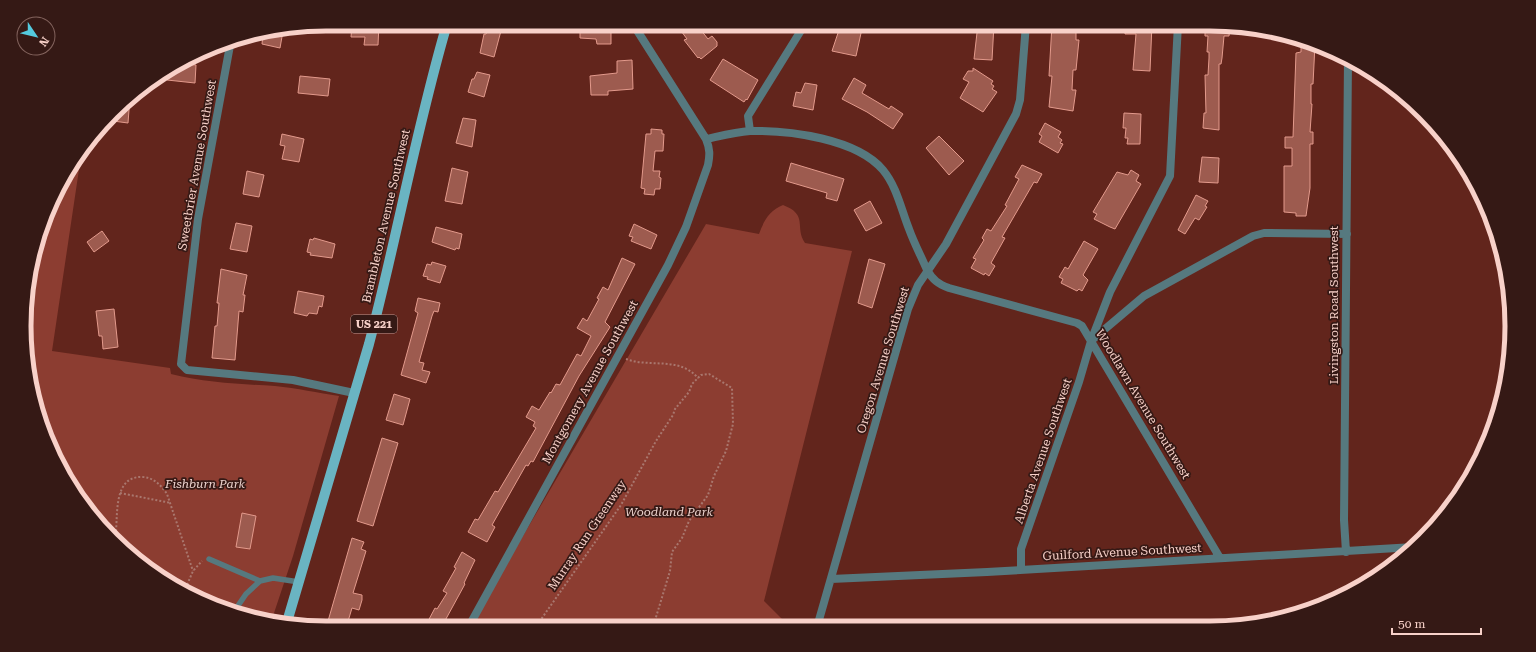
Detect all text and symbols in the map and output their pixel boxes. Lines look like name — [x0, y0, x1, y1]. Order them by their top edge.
north arrow — [16, 16, 56, 56]
text: N — [36, 34, 52, 49]
street label: Sweetbrier Avenue Southwest — [175, 78, 219, 251]
street label: Brambleton Avenue Southwest — [359, 127, 413, 304]
street label: Livingston Road Southwest — [1327, 225, 1341, 384]
street label: Oregon Avenue Southwest — [854, 284, 912, 435]
street label: Montgomery Avenue Southwest — [539, 297, 641, 466]
road number: US 221 — [351, 315, 397, 333]
street label: Woodlawn Avenue Southwest — [1093, 327, 1194, 482]
street label: Alberta Avenue Southwest — [1012, 376, 1075, 526]
park label: Fishburn Park — [164, 477, 245, 491]
street label: Murray Run Greenway — [545, 477, 629, 593]
park label: Woodland Park — [625, 505, 714, 519]
street label: Guilford Avenue Southwest — [1042, 541, 1202, 563]
scale bar — [1392, 610, 1481, 636]
text: 50 m — [1398, 617, 1425, 631]

